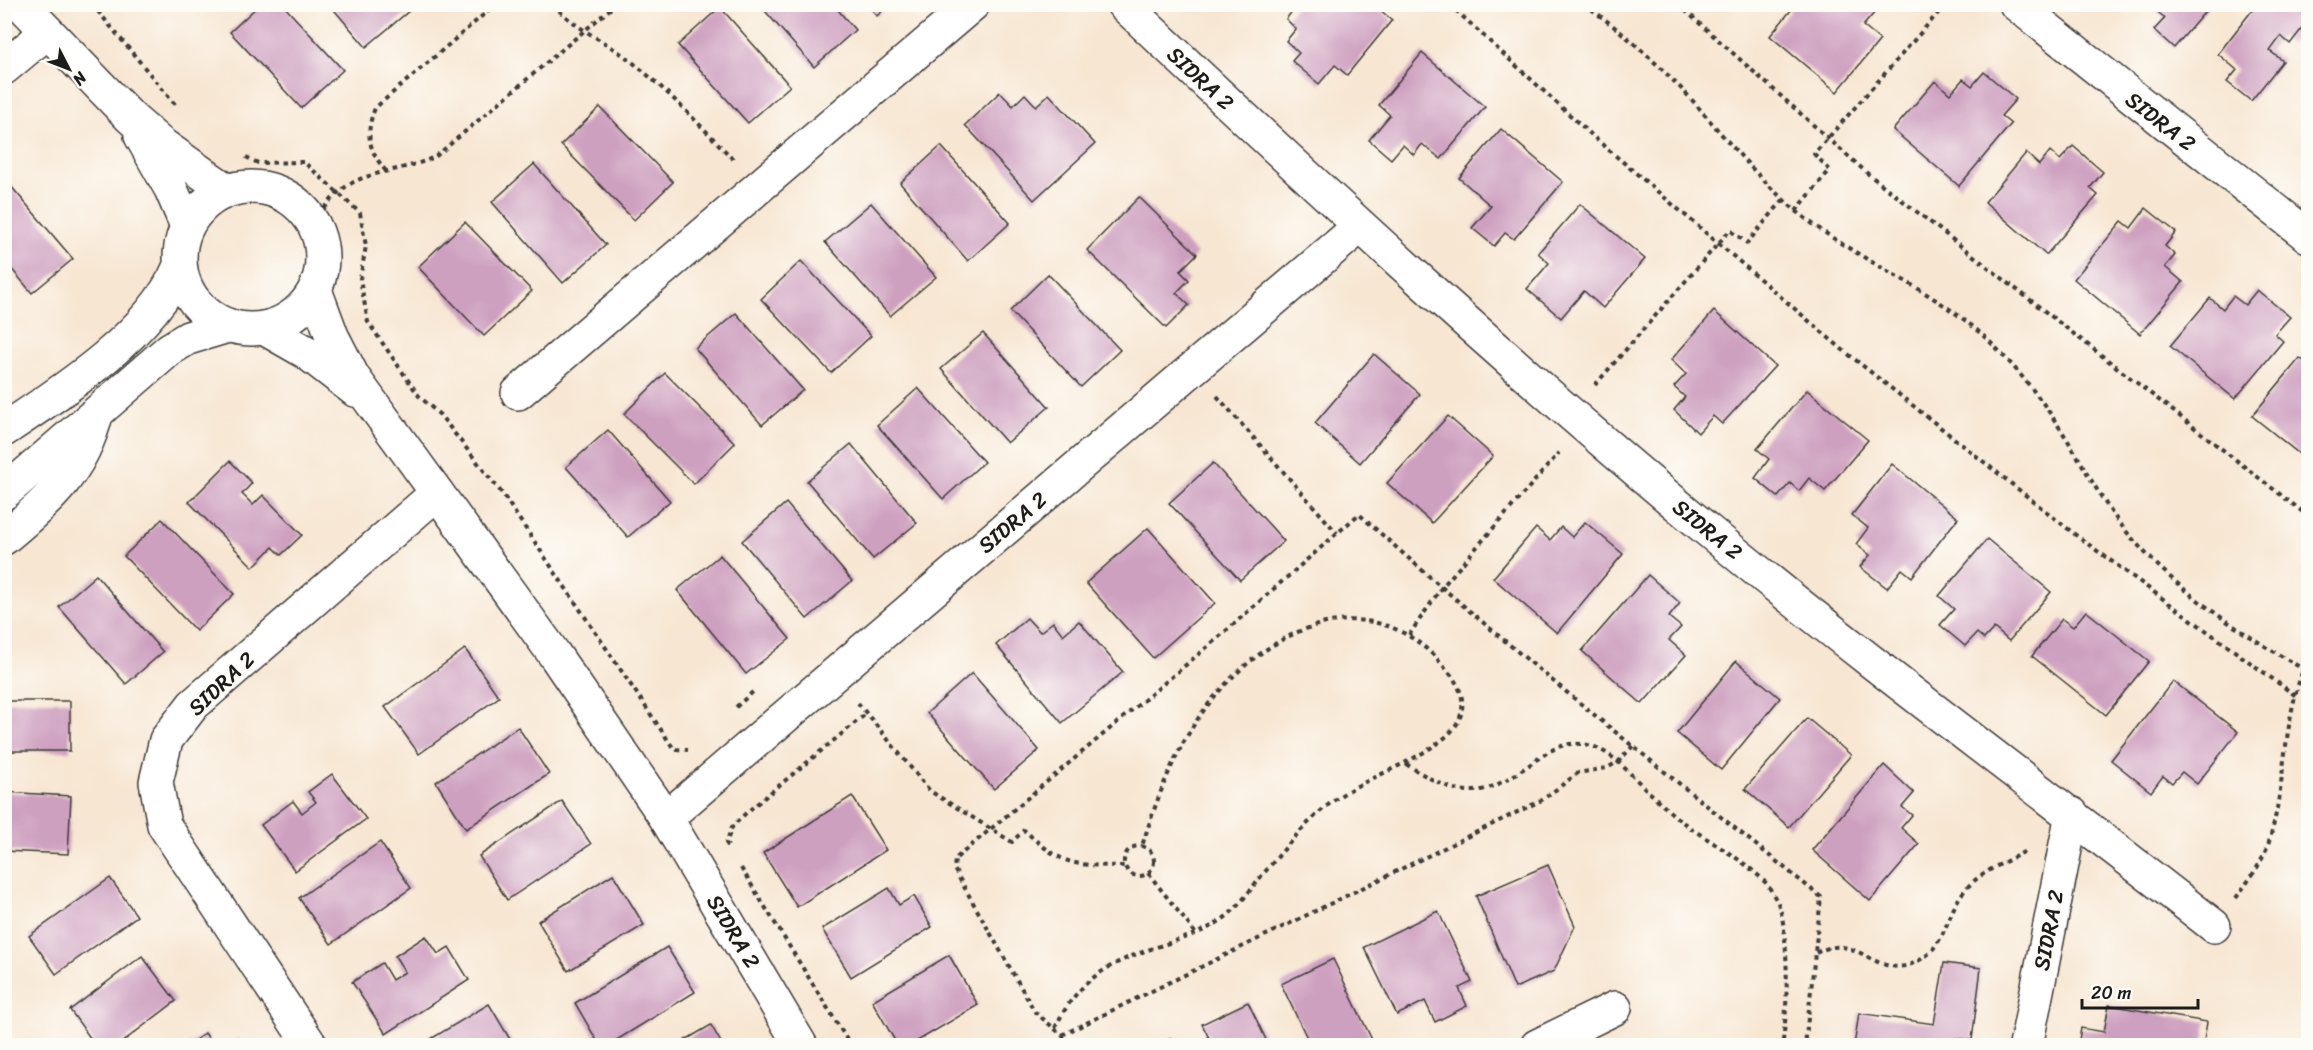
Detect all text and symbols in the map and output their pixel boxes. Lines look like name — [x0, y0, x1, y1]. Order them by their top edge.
street label: SIDRA 2 — [1158, 36, 1244, 121]
north arrow — [39, 39, 99, 99]
text: N — [65, 64, 95, 93]
street label: SIDRA 2 — [2117, 81, 2205, 162]
street label: SIDRA 2 — [969, 481, 1056, 564]
street label: SIDRA 2 — [1664, 489, 1752, 570]
street label: SIDRA 2 — [178, 641, 265, 725]
street label: SIDRA 2 — [696, 886, 771, 976]
street label: SIDRA 2 — [2022, 886, 2075, 974]
scale bar — [2082, 972, 2198, 1010]
text: 20 m — [2091, 977, 2131, 1009]

